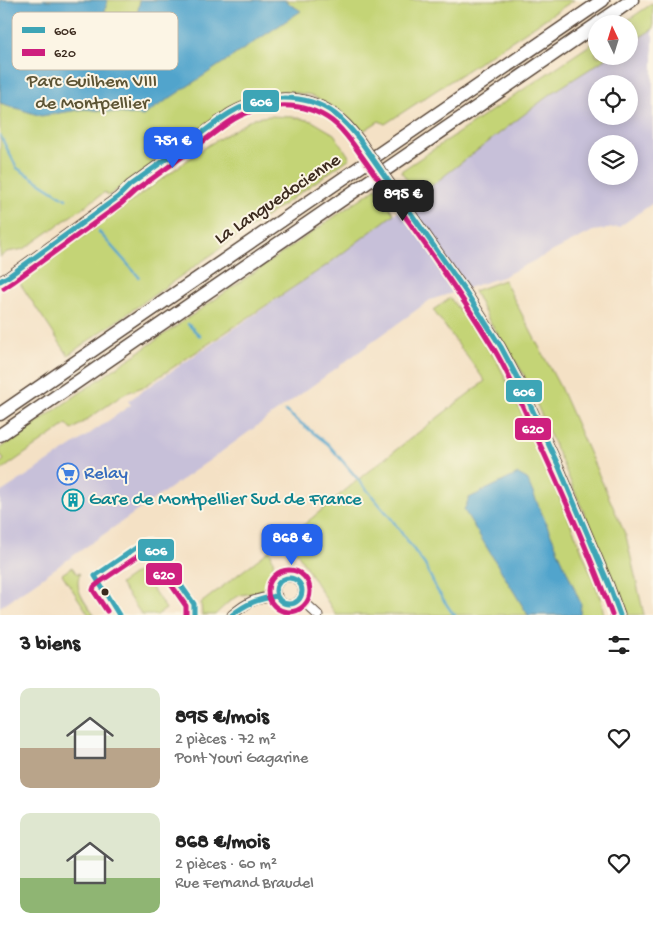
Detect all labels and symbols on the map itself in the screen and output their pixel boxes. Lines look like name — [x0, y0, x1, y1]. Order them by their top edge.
legend — [12, 12, 178, 70]
north arrow — [588, 15, 638, 65]
text: 606 — [54, 24, 77, 41]
text: 620 — [54, 46, 76, 63]
park label: Parc Guilhem VIII de Montpellier — [26, 71, 157, 116]
line badge: 606 — [242, 89, 280, 113]
text: 606 — [250, 95, 273, 112]
pin: 751 € — [138, 126, 208, 169]
street label: La Languedocienne — [211, 149, 346, 251]
pin: 895 € — [368, 180, 438, 222]
line badge: 606 — [505, 379, 543, 403]
text: 606 — [513, 385, 536, 402]
line badge: 620 — [514, 417, 552, 441]
text: 620 — [522, 422, 544, 439]
supermarket icon: Relay — [56, 462, 80, 486]
place label: Relay — [84, 463, 128, 486]
building icon: Gare de Montpellier Sud de France — [61, 488, 85, 512]
place label: Gare de Montpellier Sud de France — [89, 489, 362, 512]
pin: 868 € — [257, 524, 327, 566]
line badge: 606 — [137, 538, 175, 562]
text: 606 — [145, 544, 168, 561]
line badge: 620 — [145, 562, 183, 586]
text: 620 — [153, 568, 175, 585]
unlabelled marker — [100, 587, 110, 597]

